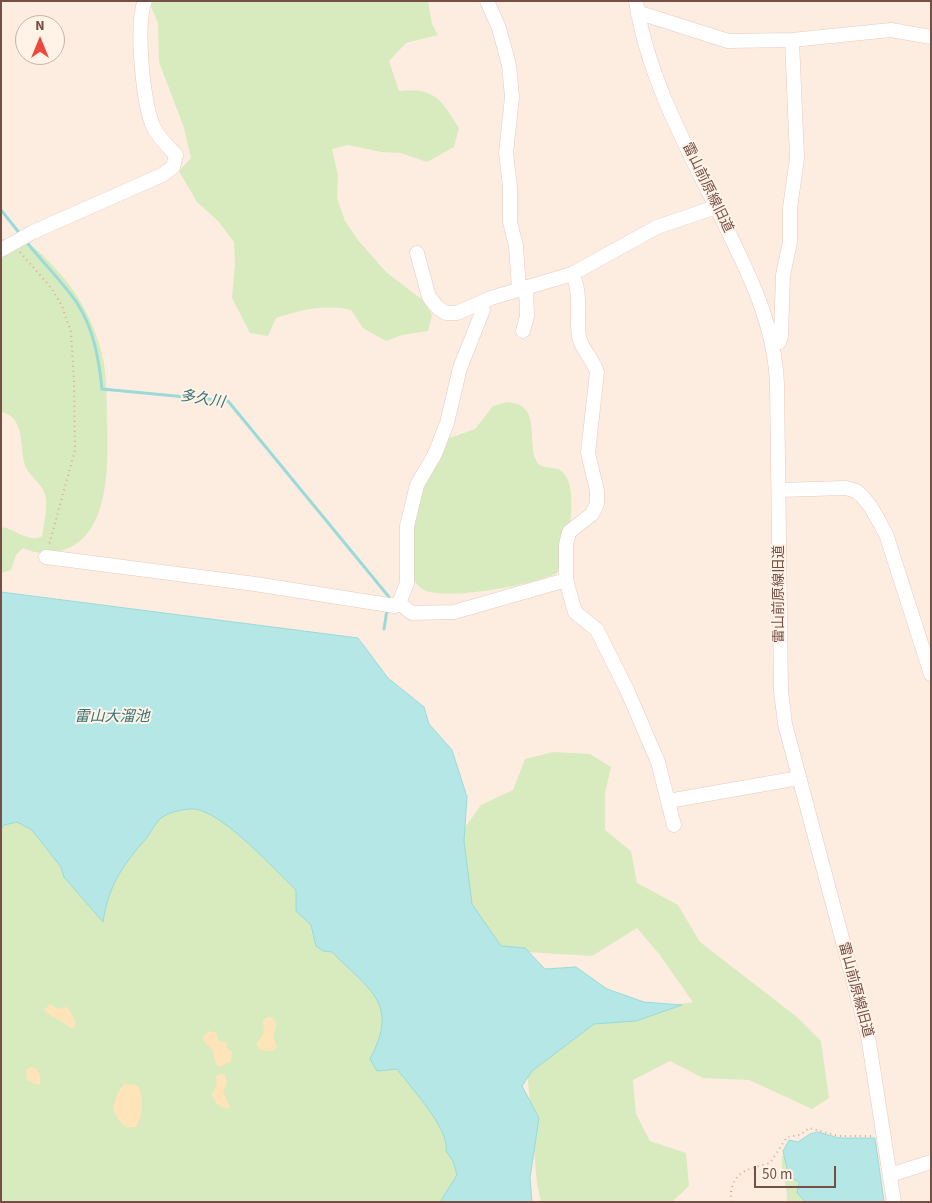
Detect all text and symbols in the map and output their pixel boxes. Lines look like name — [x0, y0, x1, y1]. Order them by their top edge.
north arrow — [15, 15, 65, 65]
text: N — [35, 16, 45, 36]
street label: 雷山前原線旧道 — [678, 140, 736, 236]
water label: 多久川 — [178, 388, 226, 412]
street label: 雷山前原線旧道 — [772, 545, 788, 643]
water label: 雷山大溜池 — [75, 709, 149, 727]
street label: 雷山前原線旧道 — [834, 940, 876, 1040]
scale bar — [757, 1156, 840, 1188]
text: 50 m — [762, 1164, 792, 1185]

